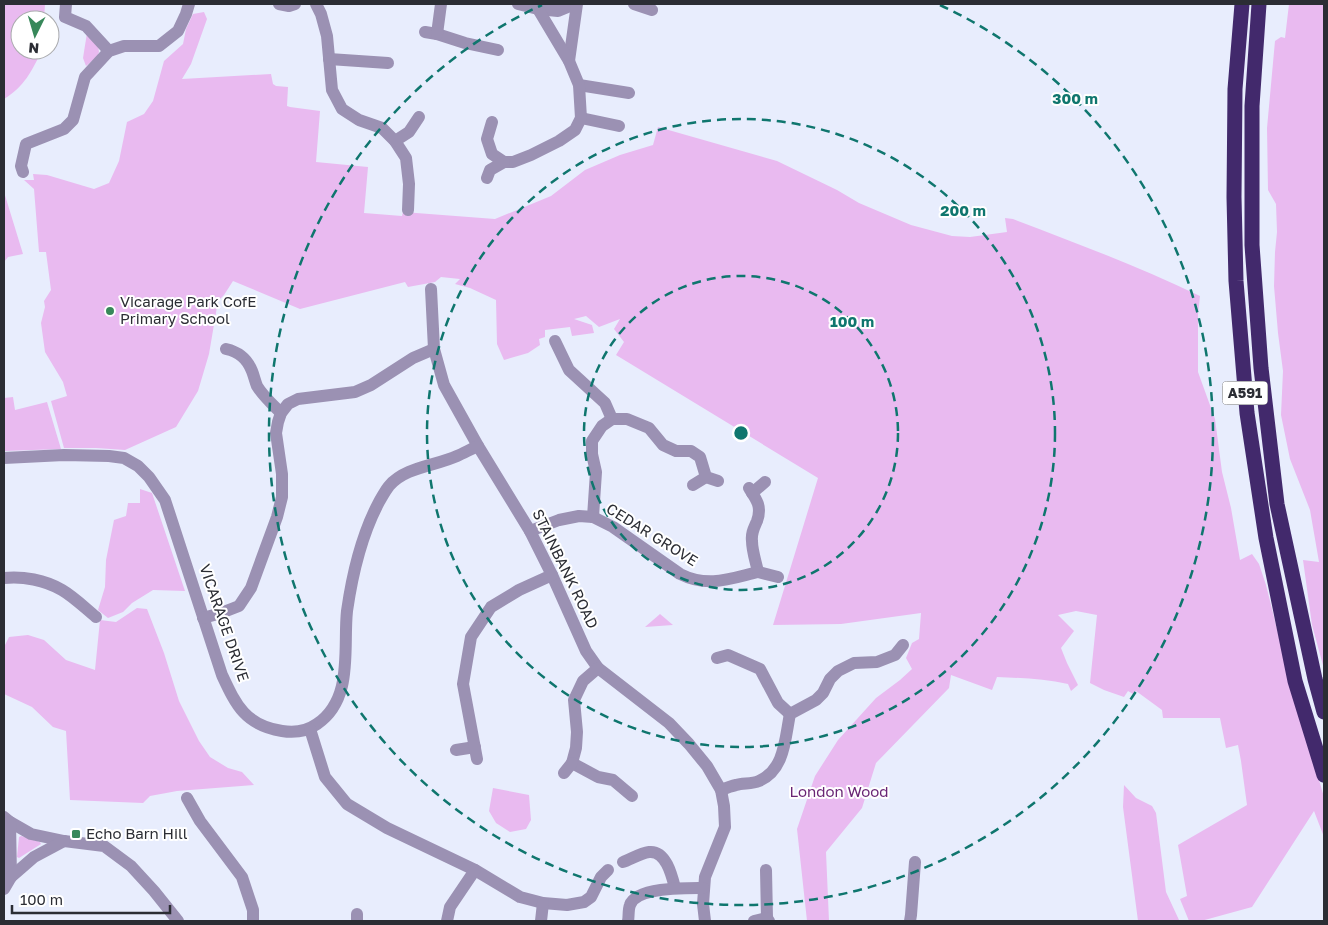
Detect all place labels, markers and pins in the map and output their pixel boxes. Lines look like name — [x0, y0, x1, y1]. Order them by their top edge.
place label: Vicarage Park CofE Primary School — [120, 292, 256, 327]
marker: Vicarage Park CofE Primary School — [104, 305, 116, 317]
centre of rings — [732, 424, 750, 442]
place label: Echo Barn Hill — [86, 824, 188, 842]
marker: Echo Barn Hill — [70, 828, 82, 840]

